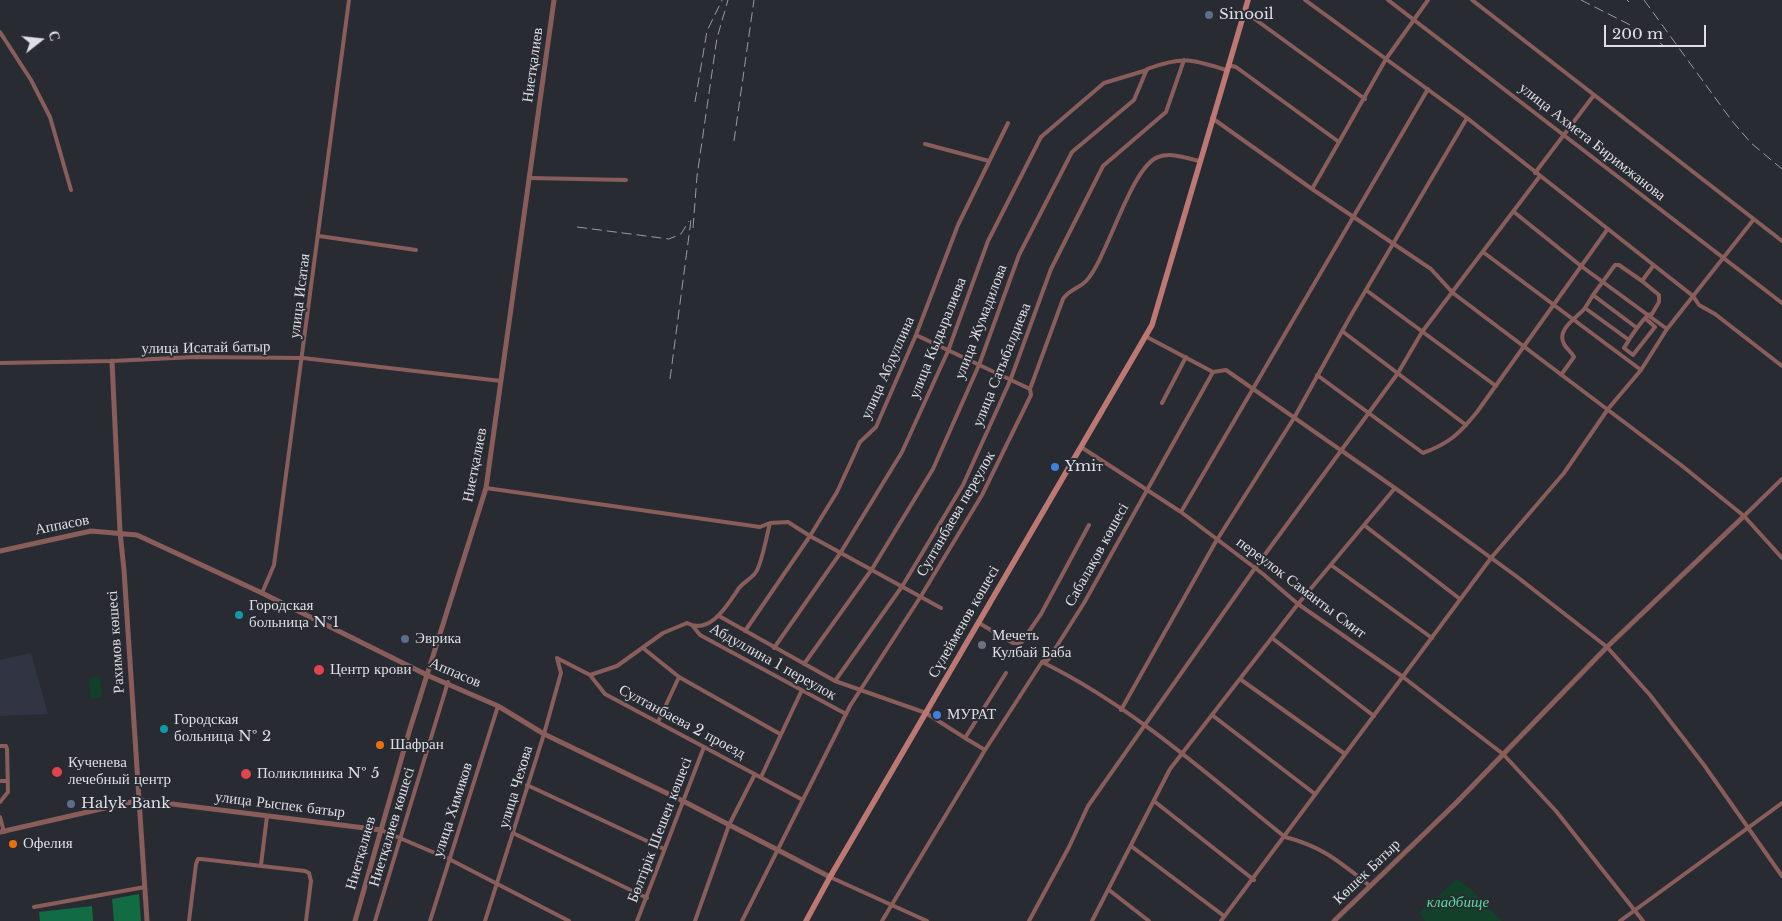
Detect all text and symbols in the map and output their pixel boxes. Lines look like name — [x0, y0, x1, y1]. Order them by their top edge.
place label: Sinooil — [1219, 6, 1274, 24]
marker: Sinooil — [1203, 9, 1215, 21]
north arrow — [15, 15, 65, 65]
scale bar — [1607, 15, 1710, 47]
text: 200 m — [1612, 24, 1663, 43]
street label: Ниетқалиев — [519, 26, 547, 104]
text: С — [44, 29, 64, 43]
street label: улица Ахмета Биримжанова — [1515, 79, 1669, 205]
street label: улица Исатая — [286, 252, 314, 340]
street label: улица Жумадилова — [951, 262, 1011, 382]
street label: улица Кыдыралиева — [905, 275, 971, 401]
street label: улица Сатыбалдиева — [969, 300, 1035, 430]
street label: улица Абдуллина — [857, 314, 919, 422]
street label: улица Исатай батыр — [141, 338, 271, 358]
street label: Ниетқалиев — [459, 426, 491, 504]
street label: Султанбаева переулок — [913, 448, 999, 580]
place label: Ymiт — [1065, 458, 1103, 476]
marker: Ymiт — [1049, 461, 1061, 473]
street label: Сабалақов көшесі — [1061, 500, 1133, 610]
street label: Аппасов — [33, 511, 91, 539]
street label: переулок Саманты Смит — [1233, 533, 1369, 643]
street label: Сүлейменов көшесі — [924, 563, 1004, 681]
street label: Рахимов көшесі — [103, 590, 129, 694]
place label: Городская больница №1 — [249, 597, 339, 632]
marker: Городская больница №1 — [233, 609, 245, 621]
street label: Абдуллина 1 переулок — [706, 620, 840, 704]
place label: Мечеть Кулбай Баба — [992, 627, 1071, 662]
place label: Эврика — [415, 630, 461, 648]
marker: Эврика — [399, 633, 411, 645]
marker: Мечеть Кулбай Баба — [976, 639, 988, 651]
street label: Аппасов — [426, 654, 484, 692]
place label: Центр крови — [330, 661, 411, 679]
marker: Центр крови — [312, 663, 326, 677]
street label: Султанбаева 2 проезд — [616, 681, 748, 763]
place label: МУРАТ — [947, 706, 996, 724]
marker: МУРАТ — [931, 709, 943, 721]
place label: Городская больница № 2 — [174, 711, 271, 746]
marker: Городская больница № 2 — [158, 723, 170, 735]
place label: Шафран — [390, 736, 444, 754]
marker: Шафран — [374, 739, 386, 751]
street label: улица Чехова — [495, 743, 537, 831]
place label: Кученева лечебный центр — [68, 754, 171, 789]
street label: Бөлтірік Шешен көшесі — [624, 755, 696, 905]
street label: улица Химиков — [429, 760, 477, 860]
marker: Кученева лечебный центр — [50, 765, 64, 779]
place label: Поликлиника № 5 — [257, 765, 380, 783]
street label: Ниетқалиев көшесі — [365, 765, 419, 889]
marker: Поликлиника № 5 — [239, 767, 253, 781]
street label: улица Рыспек батыр — [214, 788, 346, 822]
place label: Halyk Bank — [81, 795, 170, 813]
marker: Halyk Bank — [65, 798, 77, 810]
street label: Ниетқалиев — [342, 814, 380, 892]
place label: Офелия — [23, 835, 73, 853]
street label: Көшек Батыр — [1330, 836, 1404, 908]
marker: Офелия — [7, 838, 19, 850]
park label: кладбище — [1427, 894, 1489, 912]

